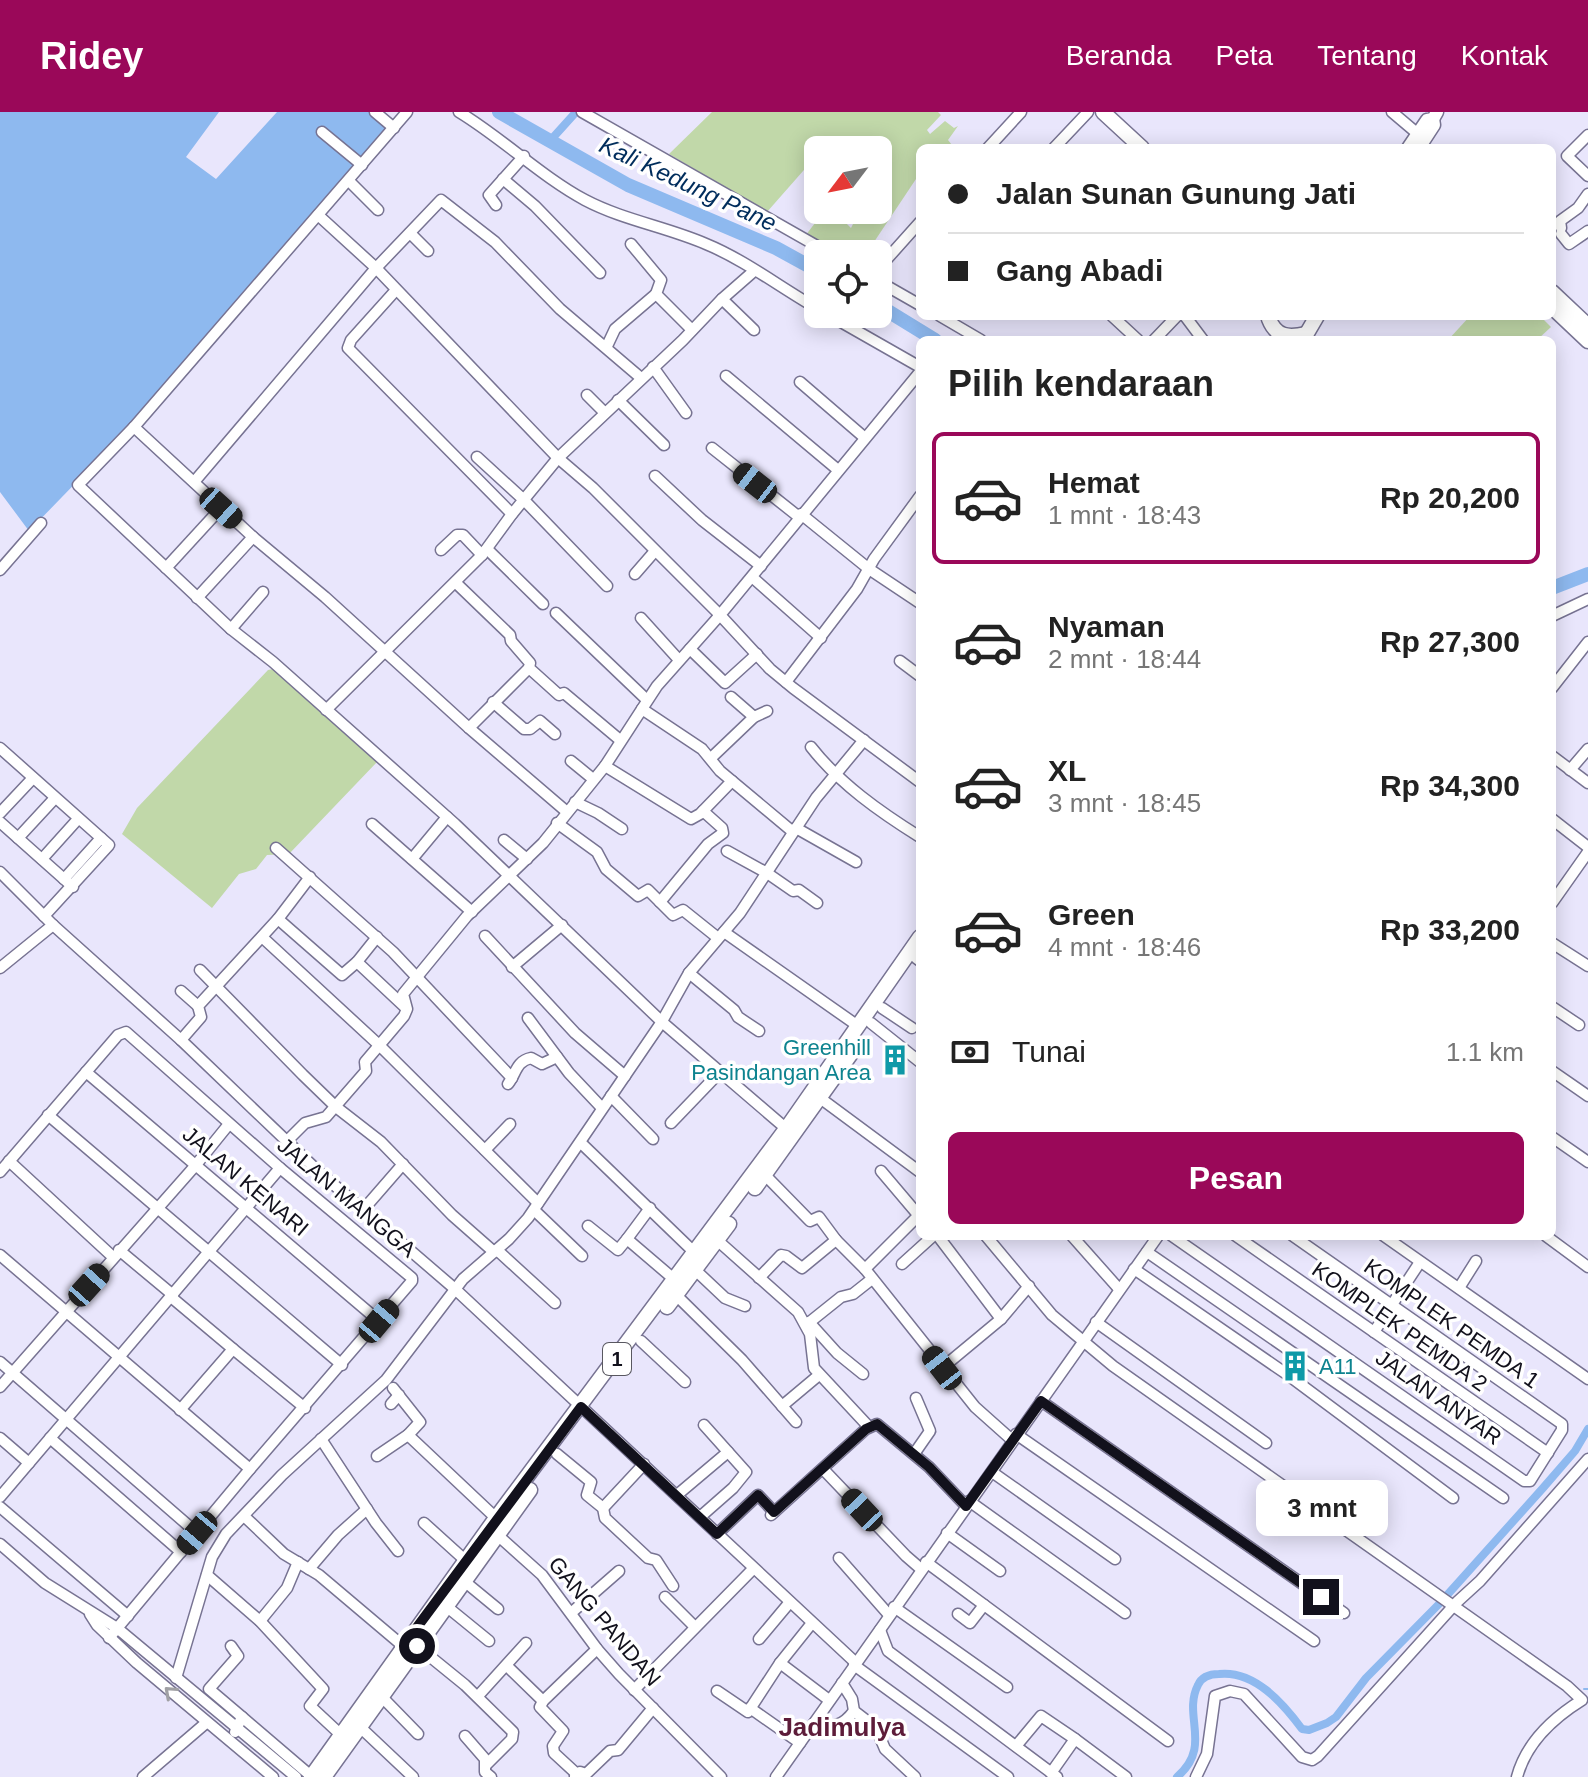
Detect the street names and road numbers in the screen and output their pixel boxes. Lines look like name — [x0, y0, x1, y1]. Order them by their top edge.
street label: JALAN KENARI — [178, 1122, 314, 1241]
street label: JALAN MANGGA — [273, 1132, 421, 1263]
street label: KOMPLEK PEMDA 1 — [1359, 1254, 1544, 1393]
street label: KOMPLEK PEMDA 2 — [1307, 1257, 1492, 1396]
road number: 1 — [603, 1343, 631, 1375]
street label: JALAN ANYAR — [1371, 1345, 1506, 1450]
street label: GANG PANDAN — [543, 1552, 666, 1691]

